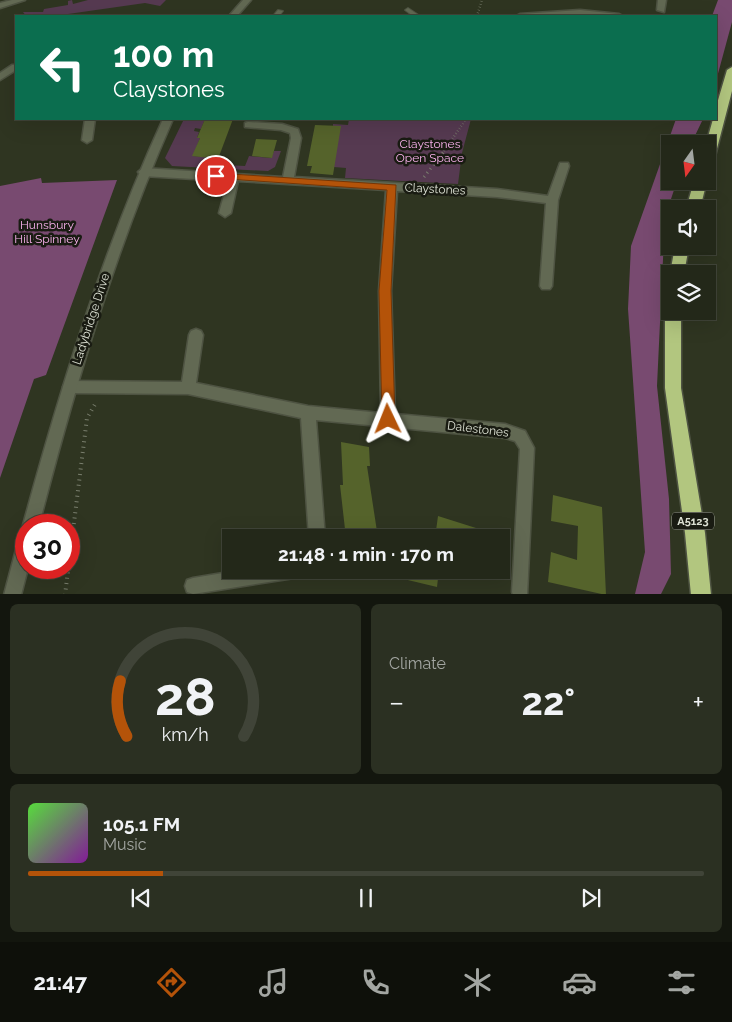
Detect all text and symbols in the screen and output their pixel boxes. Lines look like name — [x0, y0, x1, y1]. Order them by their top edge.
text: 100 m — [113, 34, 214, 75]
icon: left — [30, 35, 95, 100]
text: Claystones — [113, 76, 225, 102]
north arrow — [661, 135, 716, 190]
map controls — [661, 135, 716, 320]
park label: Claystones Open Space — [396, 137, 464, 165]
pin — [195, 155, 237, 197]
icon: arrive — [202, 162, 230, 190]
street label: Claystones — [404, 180, 466, 198]
button: sound — [661, 200, 716, 255]
park label: Hunsbury Hill Spinney — [14, 218, 80, 246]
button: layers — [661, 265, 716, 320]
street label: Ladybridge Drive — [70, 271, 112, 367]
position arrow — [361, 392, 413, 444]
street label: Dalestones — [446, 418, 510, 440]
road number: A5123 — [672, 512, 714, 530]
speed limit sign: 30 — [15, 514, 80, 579]
text: 21:48 · 1 min · 170 m — [278, 543, 454, 565]
text: Climate — [389, 654, 446, 673]
text: 28 — [155, 666, 216, 727]
text: 22° — [522, 679, 575, 724]
text: − — [389, 686, 404, 719]
text: + — [692, 686, 704, 719]
text: km/h — [162, 724, 209, 745]
text: 105.1 FM — [103, 813, 180, 835]
text: Music — [103, 835, 147, 854]
icon: previous — [127, 884, 155, 912]
icon: pause — [352, 884, 380, 912]
icon: next — [577, 884, 605, 912]
icon: directions — [154, 965, 189, 1000]
icon: music — [256, 965, 291, 1000]
icon: phone — [358, 965, 393, 1000]
icon: climate — [460, 965, 495, 1000]
icon: car — [562, 965, 597, 1000]
icon: filters — [664, 965, 699, 1000]
text: 21:47 — [33, 969, 87, 995]

